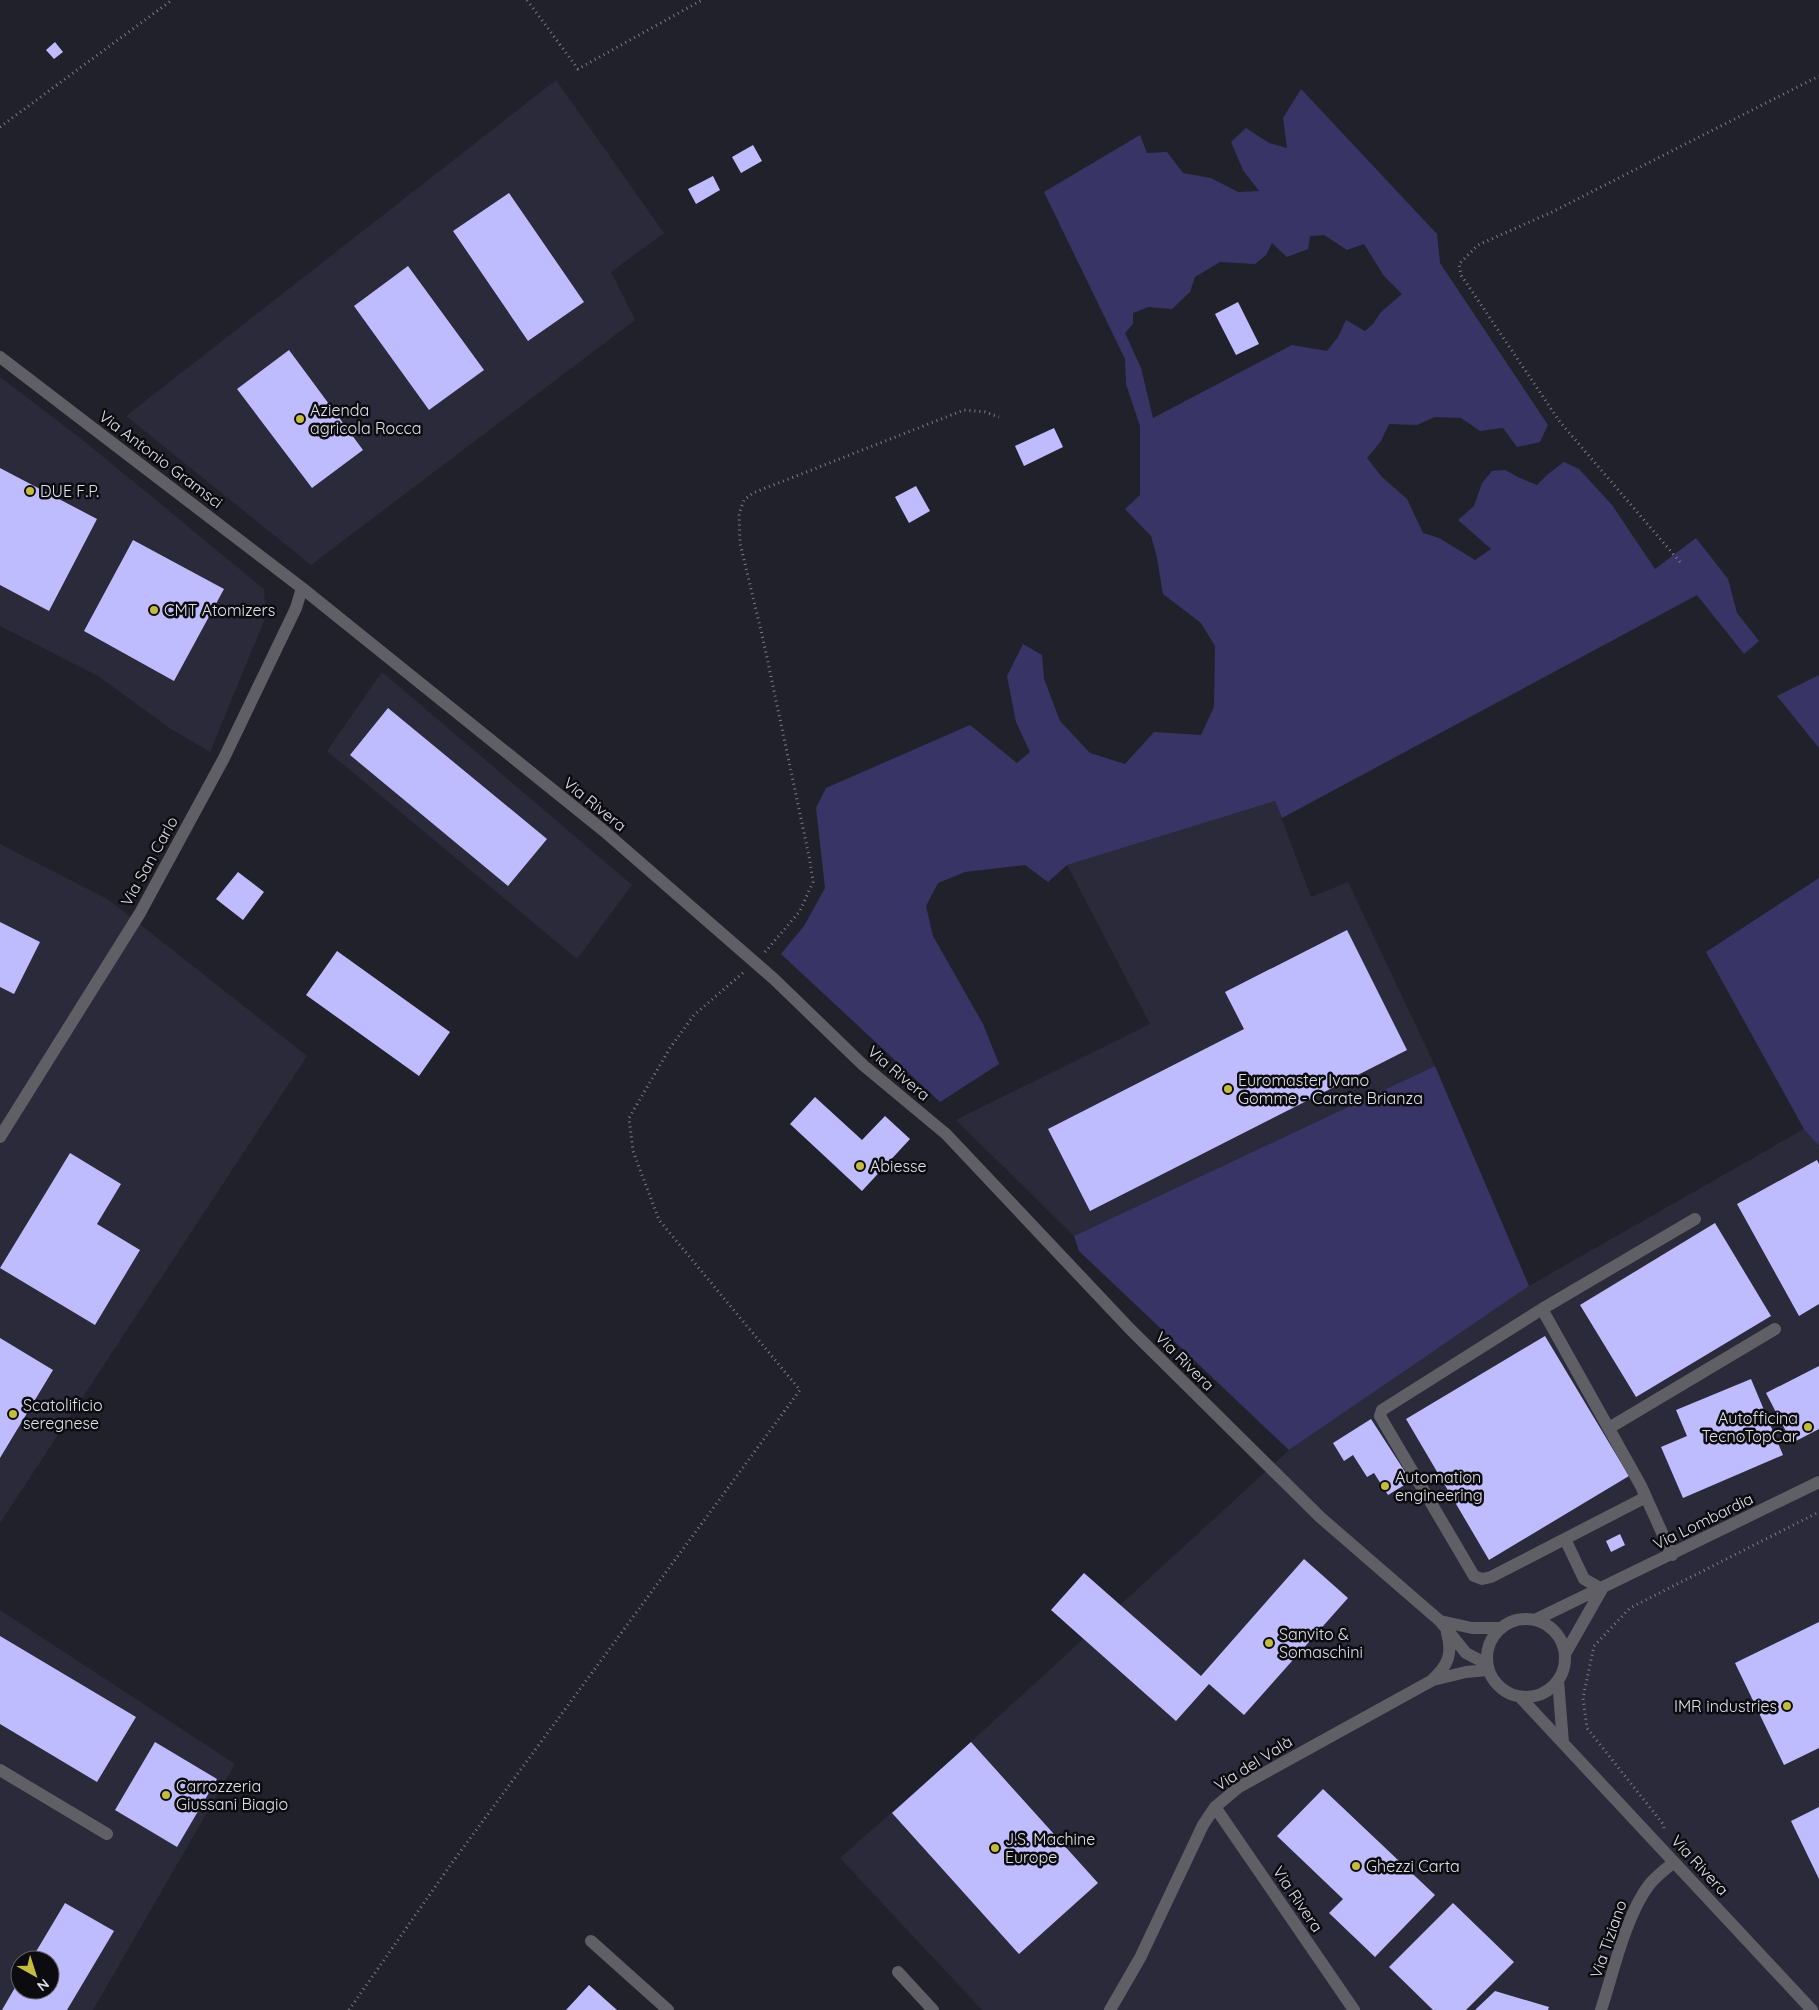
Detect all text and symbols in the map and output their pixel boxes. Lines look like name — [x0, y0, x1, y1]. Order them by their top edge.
place label: Azienda agricola Rocca — [310, 400, 422, 438]
street label: Via Antonio Gramsci — [95, 406, 227, 512]
marker: Azienda agricola Rocca — [294, 413, 306, 425]
place label: DUE F.P. — [40, 481, 99, 501]
marker: DUE F.P. — [24, 485, 36, 497]
place label: CMT Atomizers — [164, 600, 275, 620]
marker: CMT Atomizers — [148, 604, 160, 616]
street label: Via Rivera — [559, 773, 631, 835]
street label: Via San Carlo — [116, 812, 182, 910]
street label: Via Rivera — [864, 1041, 934, 1105]
place label: Euromaster Ivano Gomme - Carate Brianza — [1238, 1070, 1423, 1108]
marker: Euromaster Ivano Gomme - Carate Brianza — [1222, 1083, 1234, 1095]
place label: Abiesse — [870, 1156, 927, 1176]
marker: Abiesse — [854, 1160, 866, 1172]
street label: Via Rivera — [1151, 1327, 1219, 1395]
place label: Scatolificio seregnese — [23, 1395, 103, 1433]
marker: Scatolificio seregnese — [7, 1408, 19, 1420]
place label: Autofficina TecnoTopCar — [1701, 1408, 1798, 1446]
marker: Autofficina TecnoTopCar — [1802, 1421, 1814, 1433]
place label: Automation engineering — [1395, 1467, 1483, 1505]
marker: Automation engineering — [1379, 1480, 1391, 1492]
street label: Via Lombardia — [1650, 1488, 1756, 1554]
place label: Sanvito & Somaschini — [1279, 1624, 1363, 1662]
marker: Sanvito & Somaschini — [1263, 1637, 1275, 1649]
place label: IMR industries — [1674, 1696, 1777, 1716]
marker: IMR industries — [1781, 1700, 1793, 1712]
street label: Via del Valà — [1210, 1731, 1296, 1795]
place label: Carrozzeria Giussani Biagio — [176, 1776, 288, 1814]
marker: Carrozzeria Giussani Biagio — [160, 1789, 172, 1801]
place label: J.S. Machine Europe — [1005, 1829, 1095, 1867]
street label: Via Rivera — [1667, 1831, 1733, 1899]
marker: J.S. Machine Europe — [989, 1842, 1001, 1854]
place label: Ghezzi Carta — [1366, 1856, 1460, 1876]
marker: Ghezzi Carta — [1350, 1860, 1362, 1872]
street label: Via Rivera — [1269, 1862, 1327, 1936]
street label: Via Tiziano — [1585, 1897, 1631, 1981]
north arrow — [10, 1950, 60, 2000]
text: N — [34, 1975, 53, 1995]

